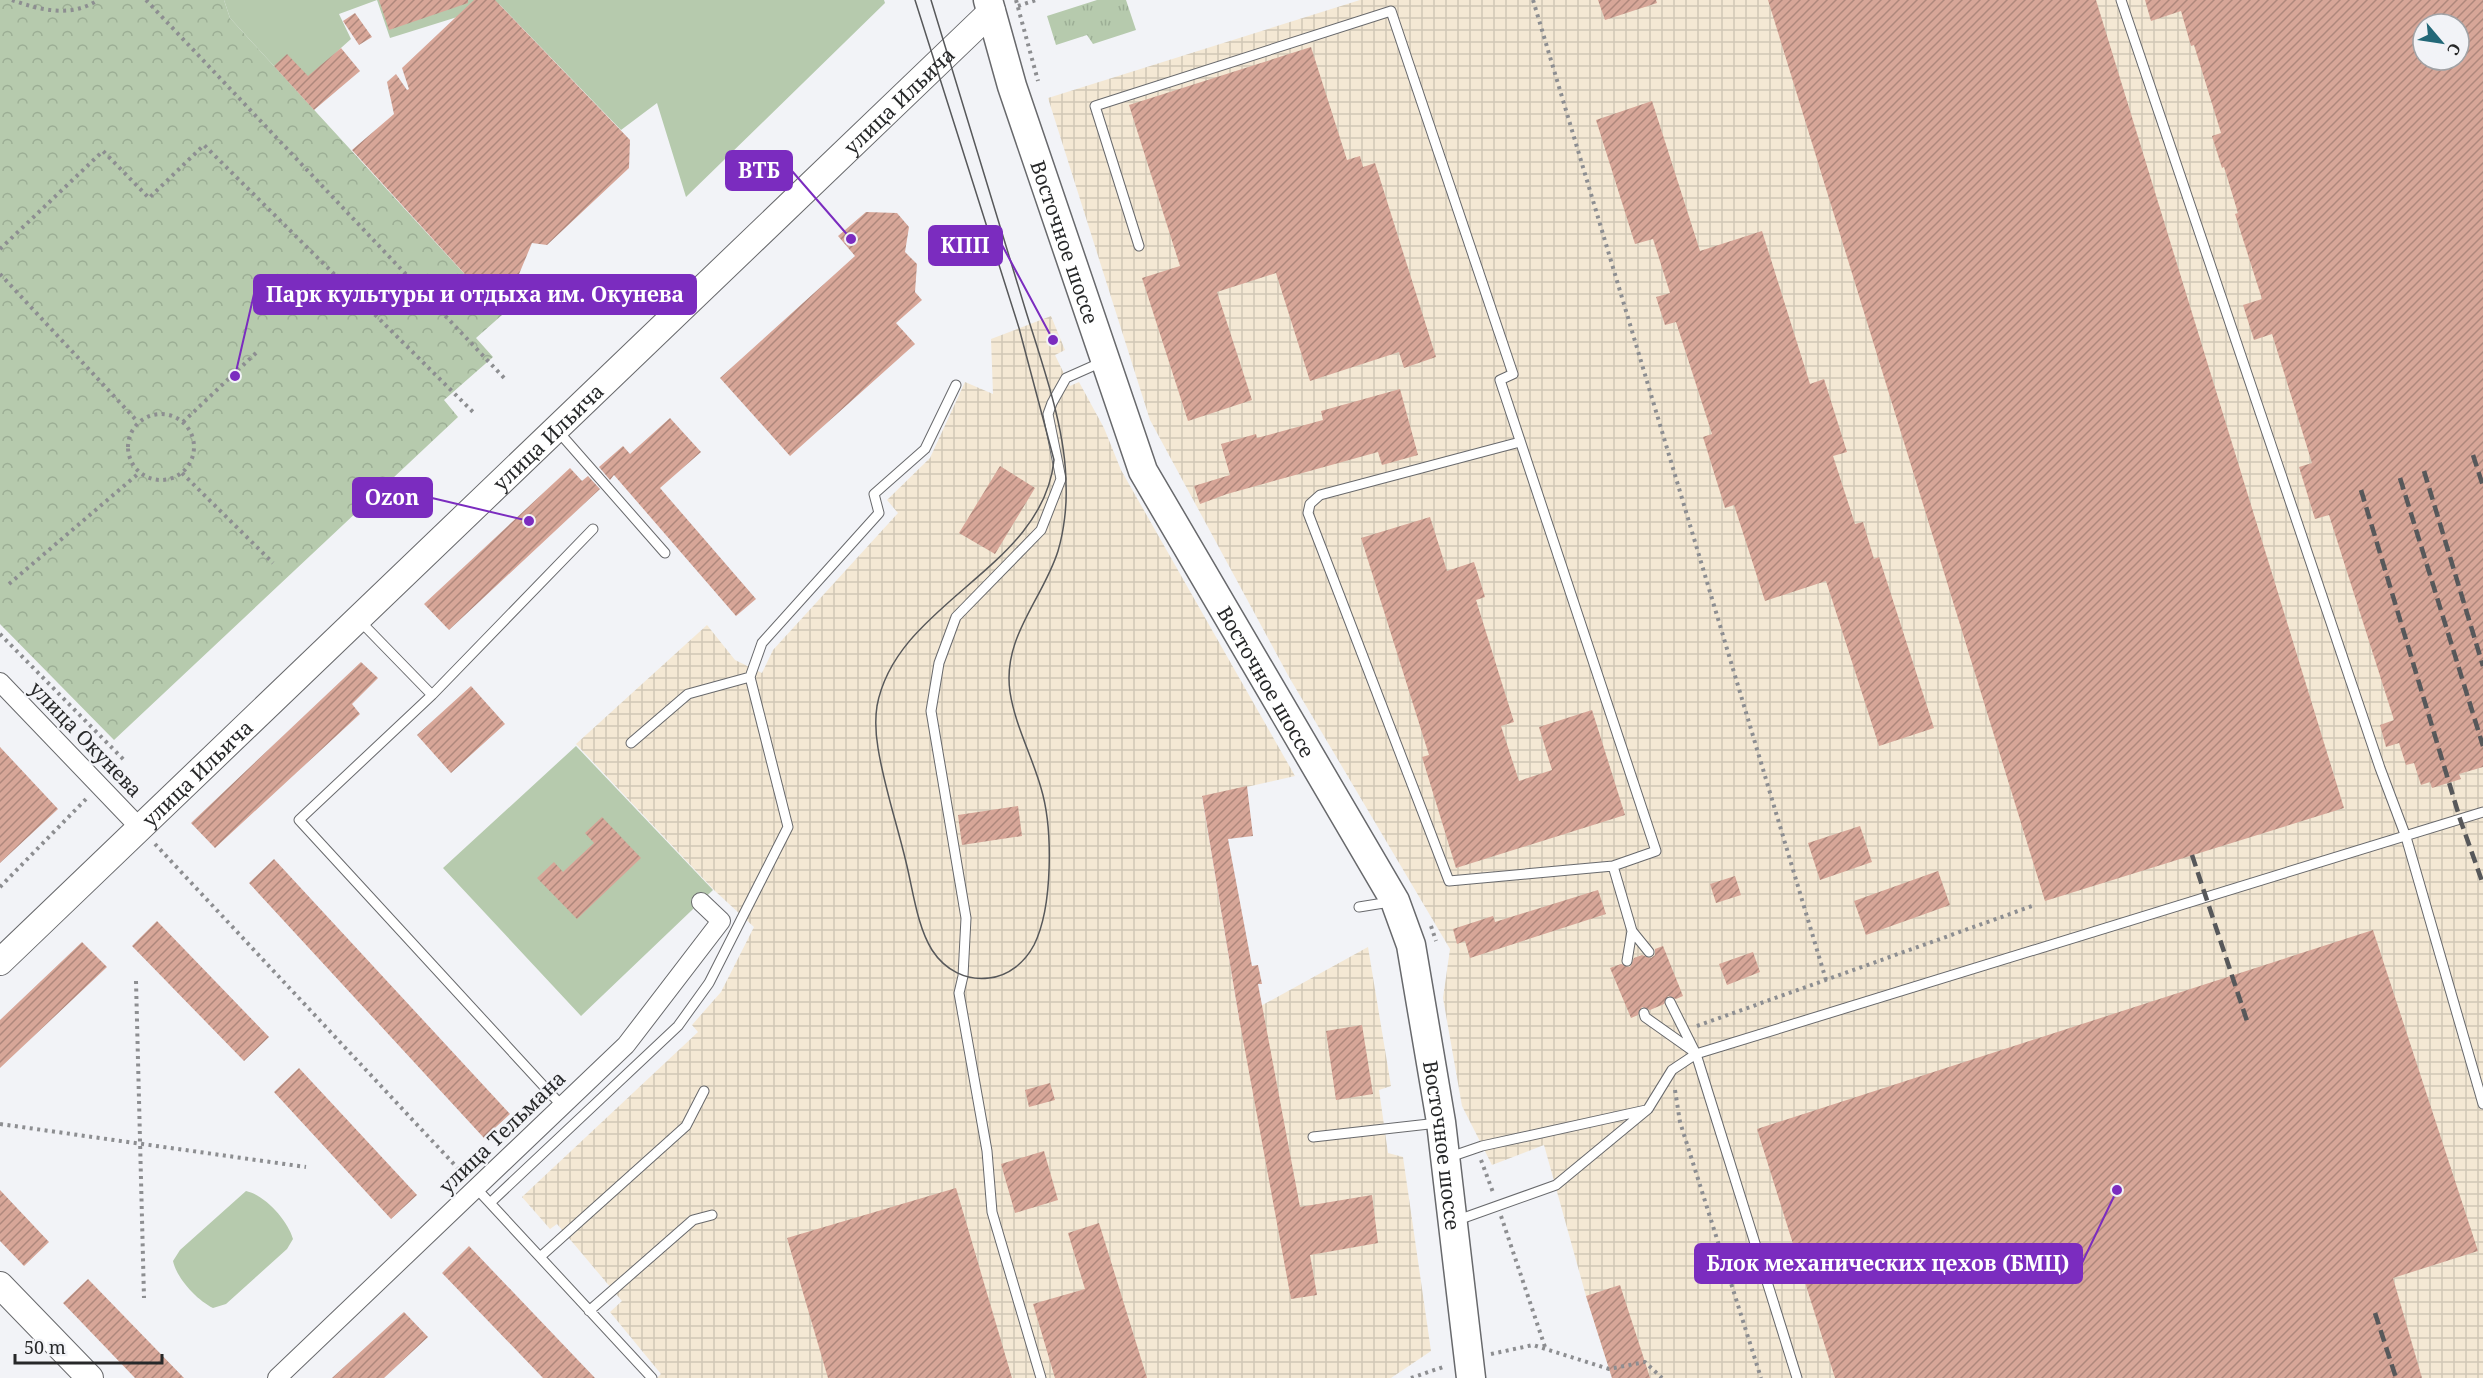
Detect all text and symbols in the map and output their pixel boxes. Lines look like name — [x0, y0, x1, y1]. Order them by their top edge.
north arrow — [2411, 12, 2471, 72]
text: С — [2442, 39, 2466, 59]
street label: улица Ильича — [838, 41, 960, 160]
callout: ВТБ — [726, 151, 792, 190]
text: ВТБ — [738, 156, 780, 184]
street label: Восточное шоссе — [1025, 157, 1105, 327]
callout: КПП — [929, 226, 1002, 265]
text: КПП — [940, 231, 990, 259]
callout: Парк культуры и отдыха им. Окунева — [254, 275, 696, 314]
text: Парк культуры и отдыха им. Окунева — [266, 280, 684, 308]
street label: улица Ильича — [487, 377, 609, 496]
callout: Ozon — [353, 478, 432, 517]
text: Ozon — [365, 483, 419, 511]
street label: Восточное шоссе — [1212, 601, 1321, 762]
street label: улица Окунева — [24, 675, 148, 803]
street label: улица Ильича — [136, 714, 258, 833]
street label: Восточное шоссе — [1417, 1058, 1467, 1232]
street label: улица Тельмана — [433, 1065, 571, 1199]
callout: Блок механических цехов (БМЦ) — [1695, 1244, 2082, 1283]
text: Блок механических цехов (БМЦ) — [1707, 1249, 2069, 1277]
scale bar — [15, 1327, 162, 1365]
text: 50 m — [24, 1335, 66, 1359]

